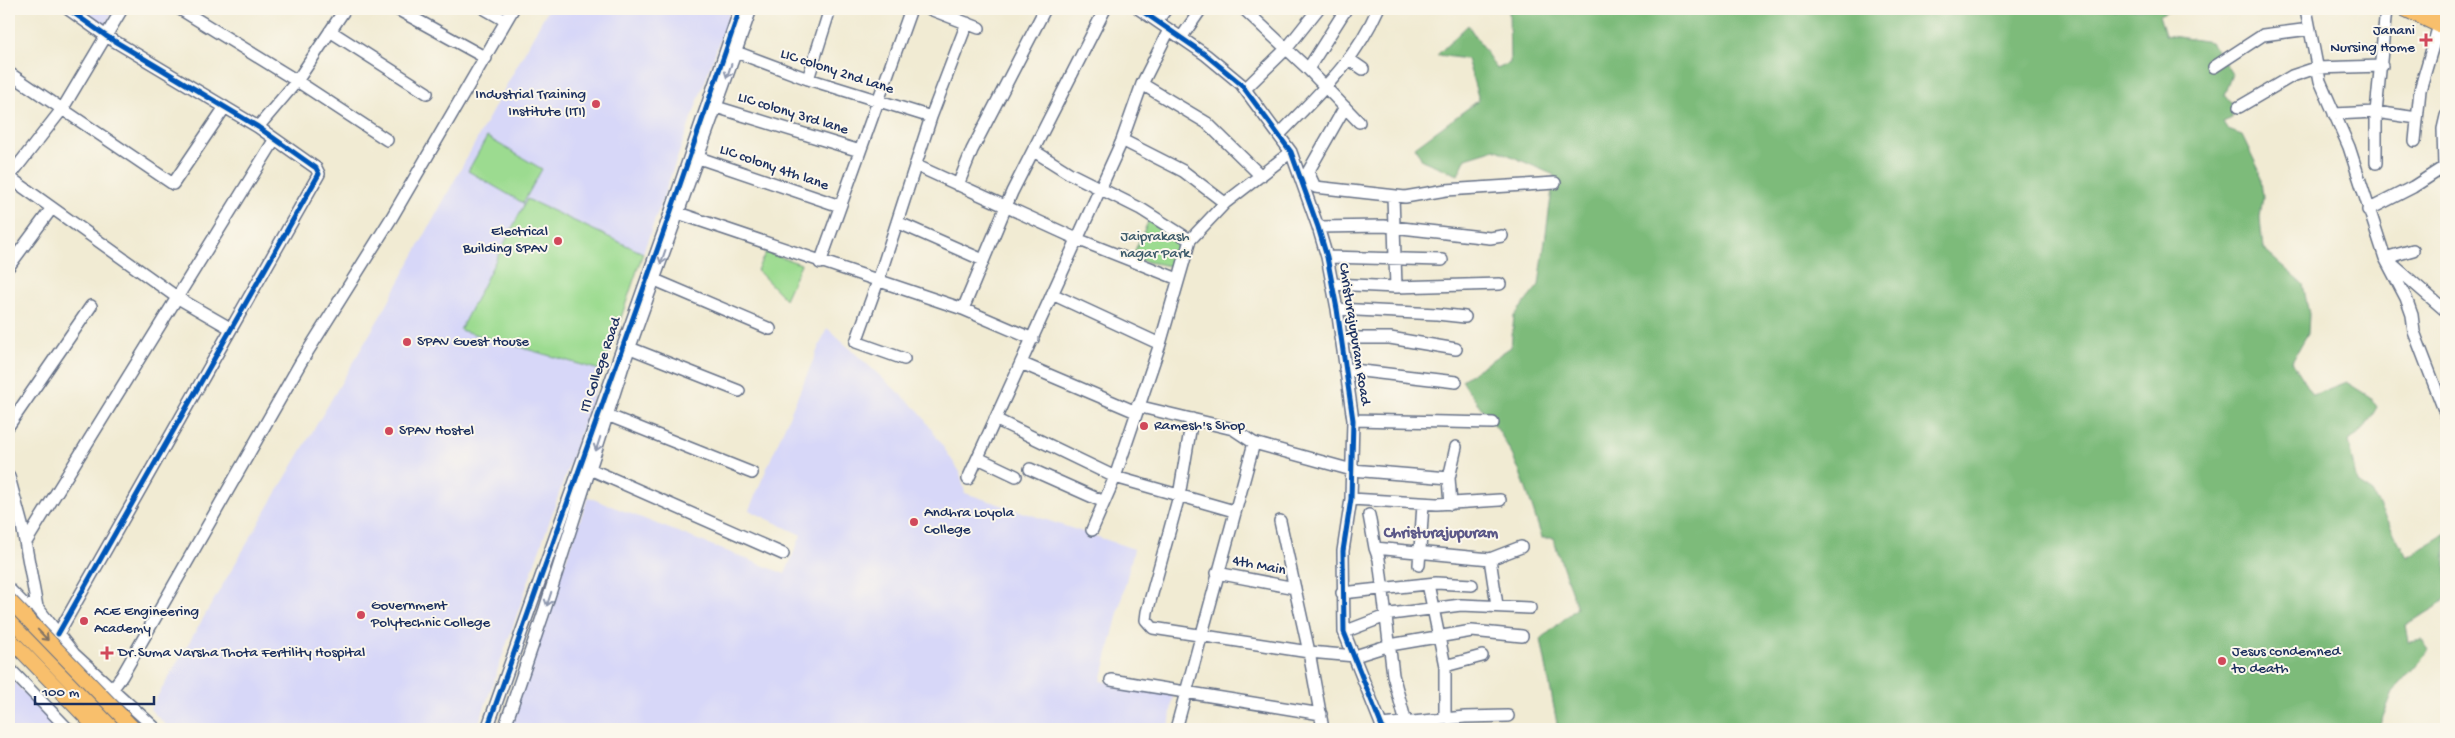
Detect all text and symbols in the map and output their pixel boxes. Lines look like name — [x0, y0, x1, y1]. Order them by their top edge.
place label: Janani Nursing Home — [2330, 22, 2415, 57]
marker: Janani Nursing Home — [2419, 33, 2433, 47]
street label: LIC colony 2nd Lane — [778, 45, 896, 99]
one-way arrow — [724, 63, 733, 78]
place label: Industrial Training Institute (ITI) — [475, 86, 586, 121]
street label: LIC colony 3rd lane — [736, 89, 851, 139]
marker: Industrial Training Institute (ITI) — [590, 98, 602, 110]
street label: LIC colony 4th lane — [717, 141, 831, 195]
place label: Electrical Building SPAV — [462, 223, 548, 258]
park label: Jaiprakash nagar Park — [1120, 228, 1191, 263]
marker: Electrical Building SPAV — [552, 235, 564, 247]
one-way arrow — [658, 249, 667, 265]
street label: Christurajupuram Road — [1334, 262, 1374, 407]
street label: ITI College Road — [576, 314, 626, 415]
place label: SPAV Guest House — [417, 333, 529, 351]
marker: SPAV Guest House — [401, 336, 413, 348]
place label: Ramesh's Shop — [1154, 417, 1246, 435]
marker: Ramesh's Shop — [1138, 420, 1150, 432]
place label: SPAV Hostel — [399, 422, 474, 440]
marker: SPAV Hostel — [383, 425, 395, 437]
one-way arrow — [593, 436, 602, 451]
place label: Andhra Loyola College — [924, 504, 1015, 539]
marker: Andhra Loyola College — [908, 516, 920, 528]
district label: Christurajupuram — [1383, 525, 1499, 544]
street label: 4th Main — [1231, 552, 1287, 580]
one-way arrow — [543, 590, 553, 606]
place label: Government Polytechnic College — [370, 597, 491, 632]
place label: ACE Engineering Academy — [94, 603, 199, 638]
marker: Government Polytechnic College — [355, 609, 367, 621]
marker: ACE Engineering Academy — [78, 615, 90, 627]
one-way arrow — [37, 629, 49, 641]
place label: Jesus condemned to death — [2231, 643, 2341, 678]
place label: Dr.Suma Varsha Thota Fertility Hospital — [117, 644, 365, 662]
marker: Dr.Suma Varsha Thota Fertility Hospital — [100, 646, 114, 660]
marker: Jesus condemned to death — [2216, 655, 2228, 667]
scale bar — [35, 673, 154, 705]
text: 100 m — [41, 684, 80, 702]

